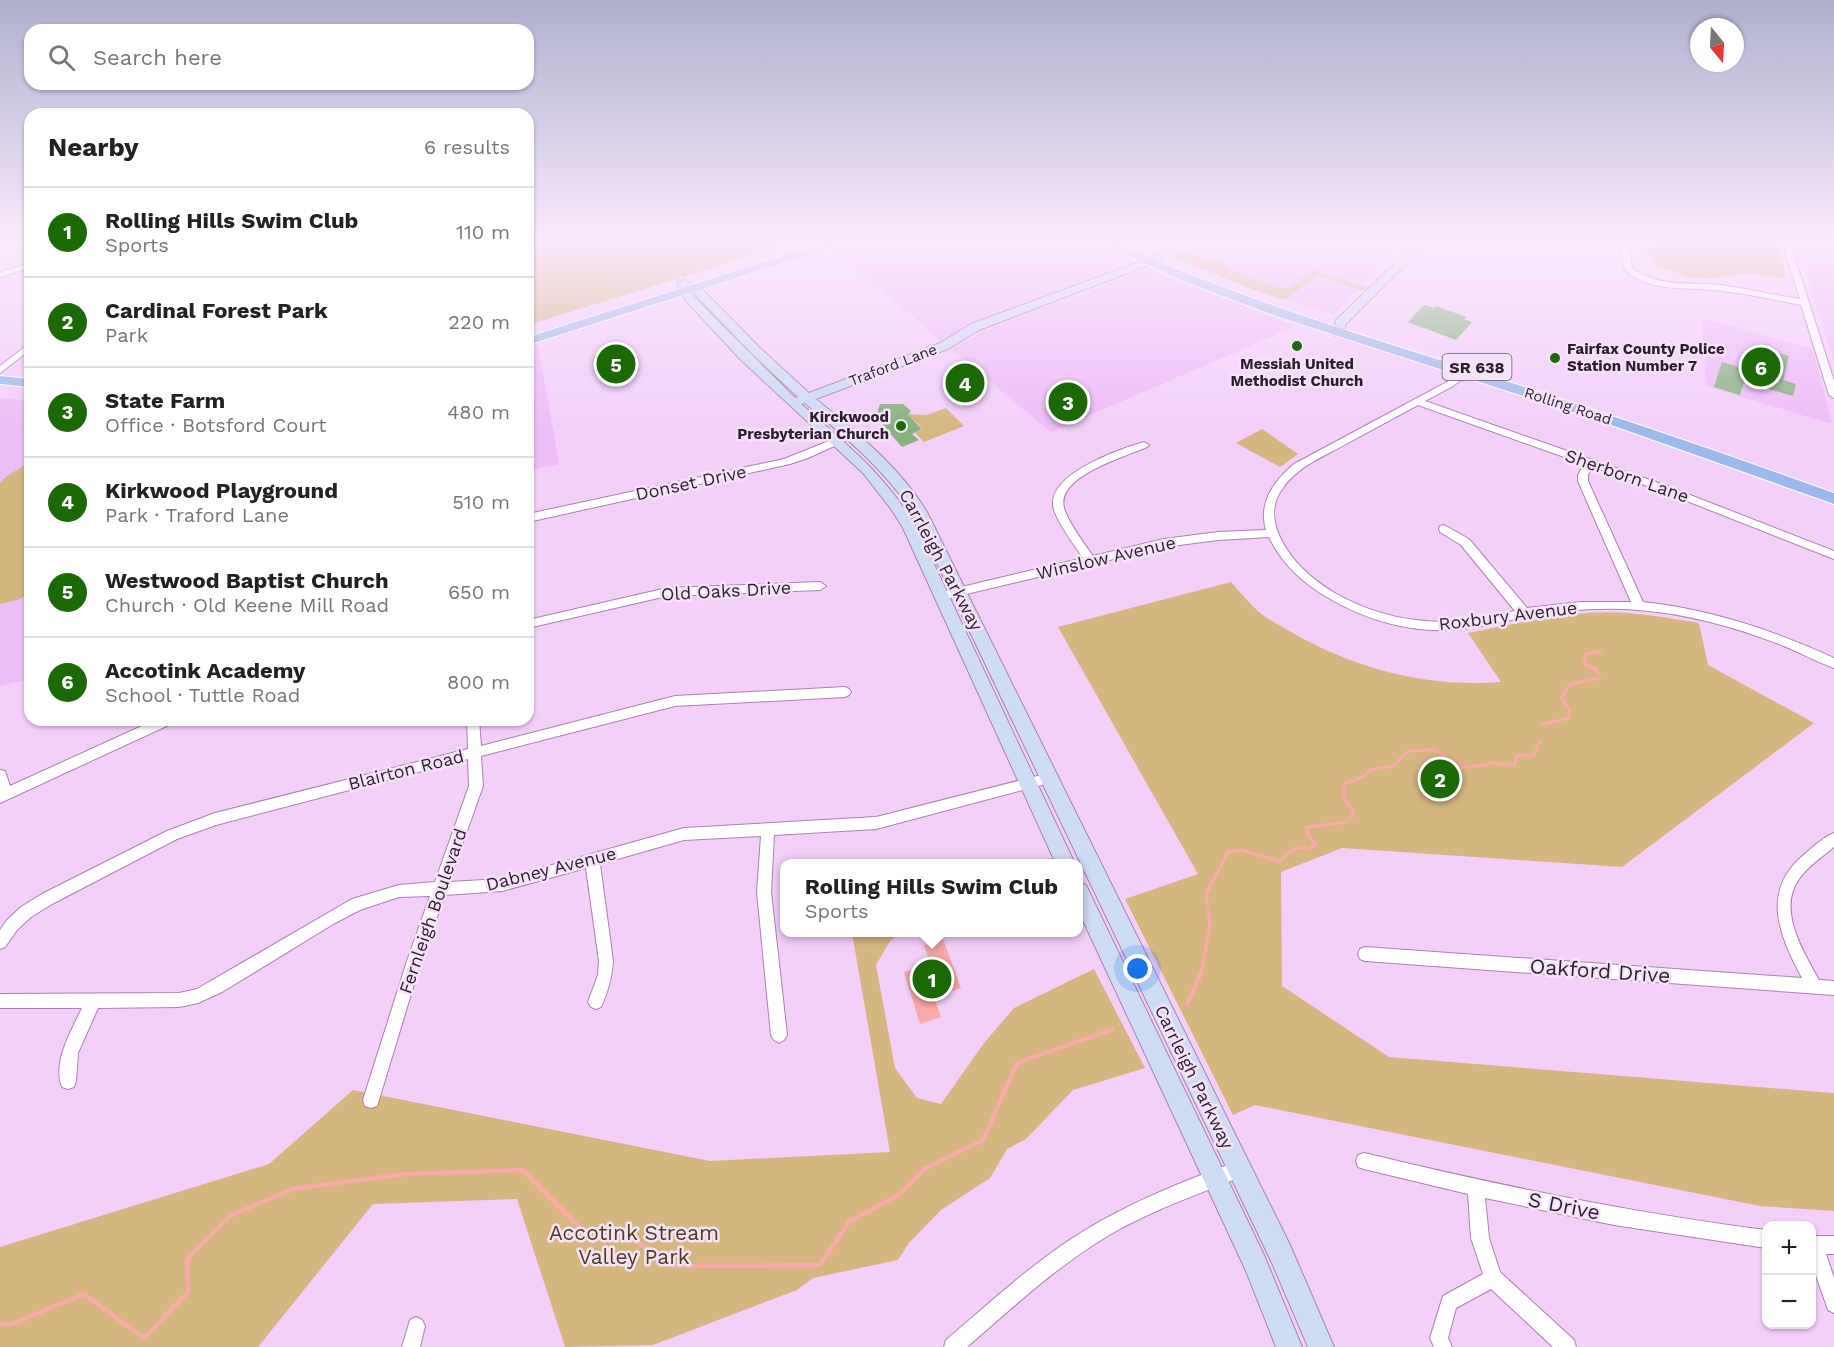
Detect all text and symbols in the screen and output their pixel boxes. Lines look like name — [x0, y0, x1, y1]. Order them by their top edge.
north arrow — [1690, 18, 1744, 72]
search box — [24, 24, 534, 90]
icon: search — [45, 41, 78, 74]
text: Search here — [93, 45, 222, 70]
text: Nearby — [48, 132, 139, 162]
text: 6 results — [424, 135, 510, 159]
text: Rolling Hills Swim Club — [105, 208, 358, 233]
text: 1 — [63, 220, 72, 244]
text: 110 m — [456, 220, 510, 244]
text: Sports — [105, 233, 169, 257]
text: Cardinal Forest Park — [105, 298, 328, 323]
text: 2 — [62, 310, 73, 334]
text: 220 m — [448, 310, 510, 334]
text: Park — [105, 323, 148, 347]
marker: Messiah United Methodist Church — [1290, 339, 1304, 353]
street label: Traford Lane — [846, 340, 940, 390]
place label: Fairfax County Police Station Number 7 — [1567, 340, 1725, 375]
pin: 5 — [596, 342, 636, 386]
pin: 6 — [1742, 344, 1780, 389]
marker: Fairfax County Police Station Number 7 — [1548, 351, 1562, 365]
road number: SR 638 — [1442, 354, 1512, 380]
place label: Messiah United Methodist Church — [1231, 355, 1363, 390]
pin: 4 — [946, 360, 984, 406]
pin: 3 — [1048, 380, 1088, 424]
street label: Rolling Road — [1522, 383, 1614, 429]
text: State Farm — [105, 388, 225, 413]
text: 3 — [62, 400, 73, 424]
text: 480 m — [447, 400, 510, 424]
place label: Kirckwood Presbyterian Church — [737, 408, 889, 443]
text: Office · Botsford Court — [105, 413, 326, 437]
marker: Kirckwood Presbyterian Church — [894, 419, 908, 433]
street label: Sherborn Lane — [1562, 445, 1692, 507]
street label: Donset Drive — [633, 460, 748, 505]
text: Kirkwood Playground — [105, 478, 338, 503]
street label: Carrleigh Parkway — [895, 485, 988, 635]
text: 4 — [61, 490, 74, 514]
text: 510 m — [452, 490, 510, 514]
text: Park · Traford Lane — [105, 503, 289, 527]
street label: Winslow Avenue — [1034, 531, 1178, 584]
text: Westwood Baptist Church — [105, 568, 389, 593]
street label: Old Oaks Drive — [660, 577, 792, 604]
text: 5 — [62, 580, 73, 604]
text: 650 m — [448, 580, 510, 604]
text: Church · Old Keene Mill Road — [105, 593, 389, 617]
street label: Roxbury Avenue — [1438, 597, 1578, 634]
text: Accotink Academy — [105, 658, 305, 683]
text: 6 — [61, 670, 74, 694]
text: 800 m — [447, 670, 510, 694]
text: School · Tuttle Road — [105, 683, 300, 707]
street label: Blairton Road — [346, 745, 466, 794]
pin: 2 — [1420, 756, 1460, 802]
street label: Fernleigh Boulevard — [394, 825, 471, 996]
street label: Dabney Avenue — [484, 842, 618, 895]
popup — [780, 859, 1083, 937]
text: Rolling Hills Swim Club — [805, 874, 1058, 899]
text: Sports — [805, 899, 869, 923]
street label: Oakford Drive — [1529, 953, 1671, 988]
your location — [1123, 954, 1152, 983]
pin: 1 — [912, 956, 952, 1002]
street label: Carrleigh Parkway — [1151, 1001, 1239, 1153]
street label: S Drive — [1526, 1186, 1602, 1225]
park label: Accotink Stream Valley Park — [549, 1220, 719, 1269]
map controls — [1762, 1221, 1816, 1329]
button: + — [1762, 1221, 1816, 1275]
button: − — [1762, 1275, 1816, 1329]

